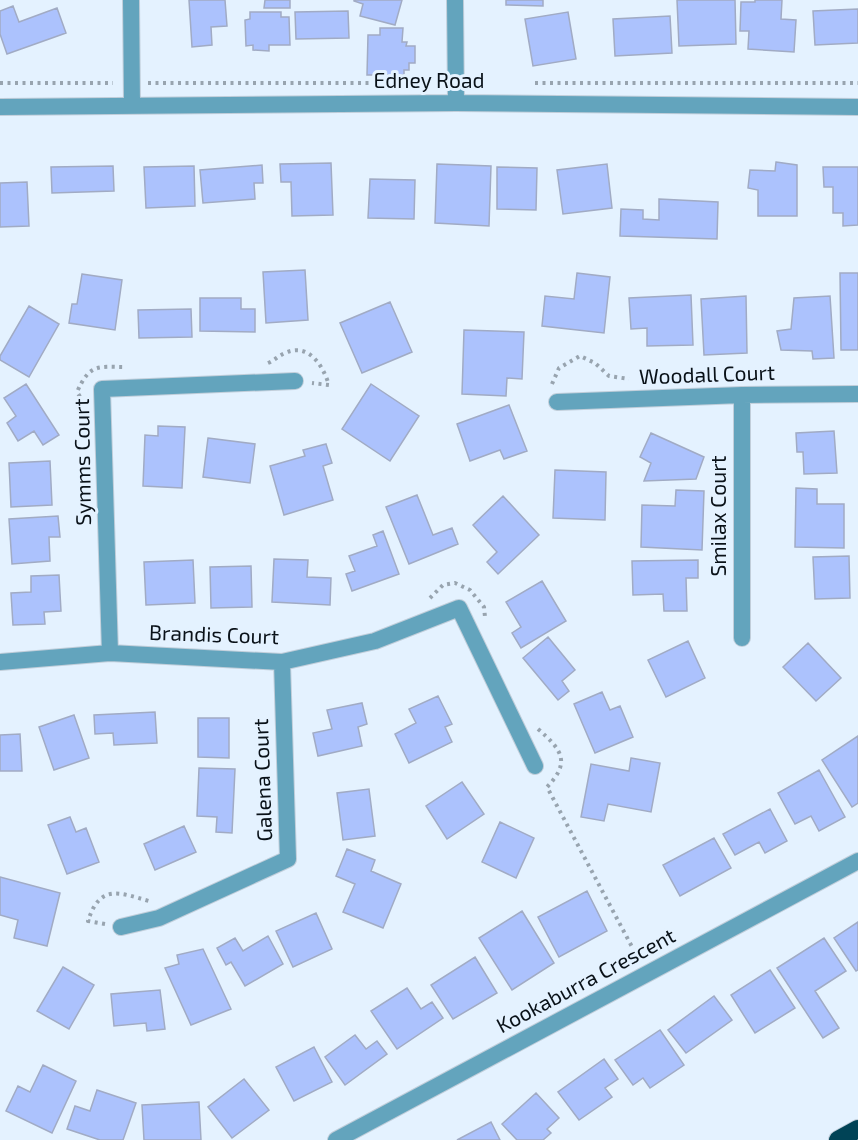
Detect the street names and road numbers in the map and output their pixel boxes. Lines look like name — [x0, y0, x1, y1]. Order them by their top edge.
street label: Edney Road — [374, 67, 484, 92]
street label: Woodall Court — [639, 359, 775, 388]
street label: Symms Court — [68, 398, 95, 526]
street label: Smilax Court — [705, 455, 730, 577]
street label: Brandis Court — [149, 619, 279, 648]
street label: Galena Court — [247, 718, 276, 842]
street label: Kookaburra Crescent — [492, 922, 679, 1037]

